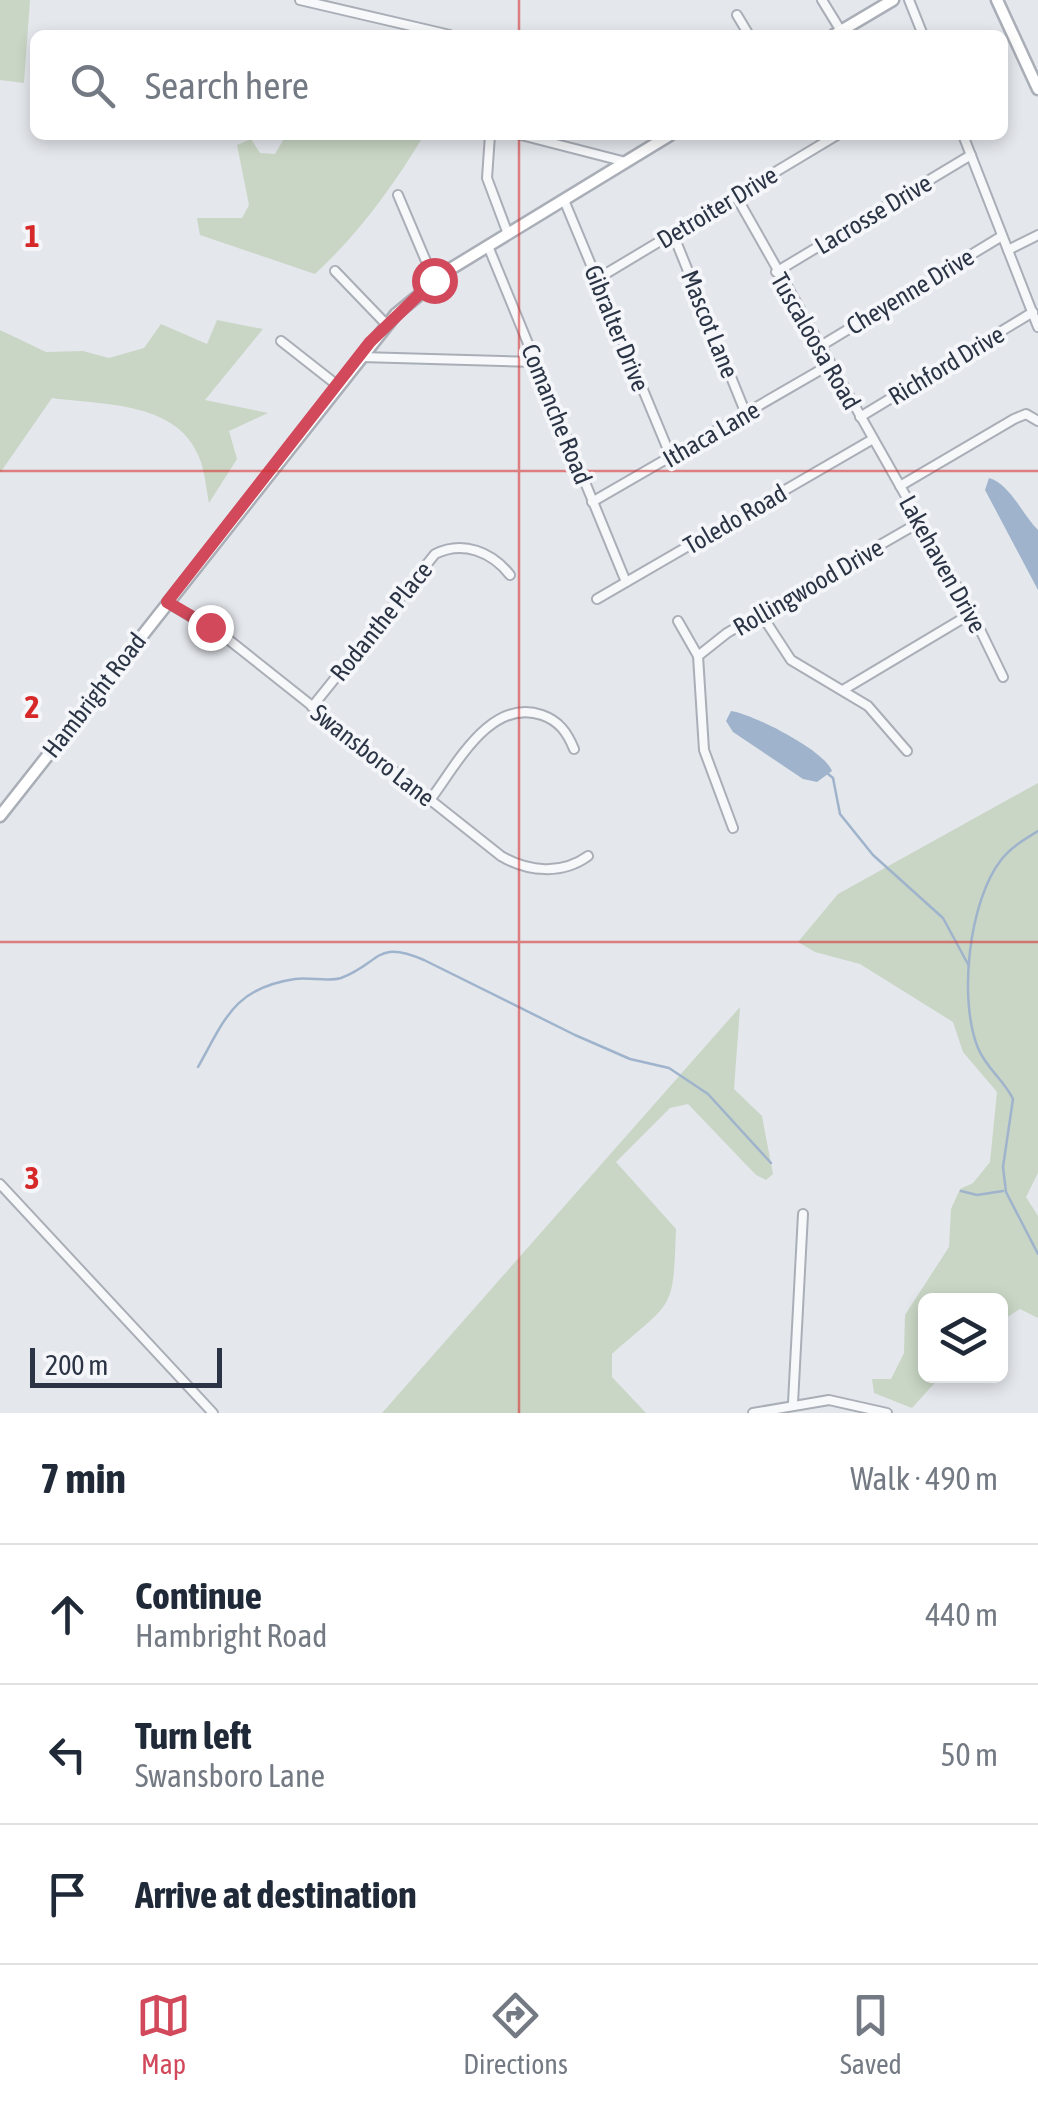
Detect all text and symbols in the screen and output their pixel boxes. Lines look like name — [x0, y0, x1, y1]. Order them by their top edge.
search box — [30, 30, 1008, 140]
icon: search — [65, 58, 120, 113]
text: Search here — [145, 64, 309, 107]
street label: Detroiter Drive — [652, 160, 782, 254]
street label: Lacrosse Drive — [810, 168, 936, 260]
text: 1 — [24, 217, 40, 254]
street label: Cheyenne Drive — [841, 242, 979, 340]
route start — [412, 258, 458, 304]
street label: Gibralter Drive — [579, 261, 655, 395]
street label: Mascot Lane — [676, 266, 744, 382]
street label: Tuscaloosa Road — [766, 268, 866, 414]
street label: Richford Drive — [883, 320, 1009, 410]
street label: Comanche Road — [516, 340, 598, 488]
street label: Ithaca Lane — [658, 395, 764, 473]
street label: Toledo Road — [679, 478, 791, 560]
street label: Lakehaven Drive — [894, 491, 992, 637]
street label: Rollingwood Drive — [728, 533, 888, 641]
street label: Rodanthe Place — [324, 556, 438, 686]
route end — [188, 605, 234, 651]
street label: Hambright Road — [37, 627, 151, 763]
text: 2 — [24, 688, 40, 725]
street label: Swansboro Lane — [306, 698, 440, 812]
text: 3 — [24, 1159, 40, 1196]
map controls — [918, 1293, 1008, 1383]
button: layers — [918, 1293, 1008, 1383]
scale bar — [30, 1343, 222, 1388]
text: 200 m — [45, 1349, 108, 1381]
text: 7 min — [40, 1454, 126, 1502]
text: Walk · 490 m — [850, 1460, 998, 1497]
text: Continue — [135, 1574, 262, 1617]
icon: ahead — [40, 1587, 95, 1642]
text: 440 m — [925, 1596, 998, 1633]
text: Hambright Road — [135, 1617, 327, 1654]
text: Turn left — [135, 1714, 251, 1757]
icon: left — [40, 1727, 95, 1782]
text: 50 m — [940, 1736, 998, 1773]
text: Swansboro Lane — [135, 1757, 325, 1794]
icon: arrive — [40, 1867, 95, 1922]
text: Arrive at destination — [135, 1873, 417, 1916]
tab: Map — [136, 1988, 191, 2080]
tab: Directions — [463, 1988, 568, 2080]
tab: Saved — [840, 1988, 902, 2080]

